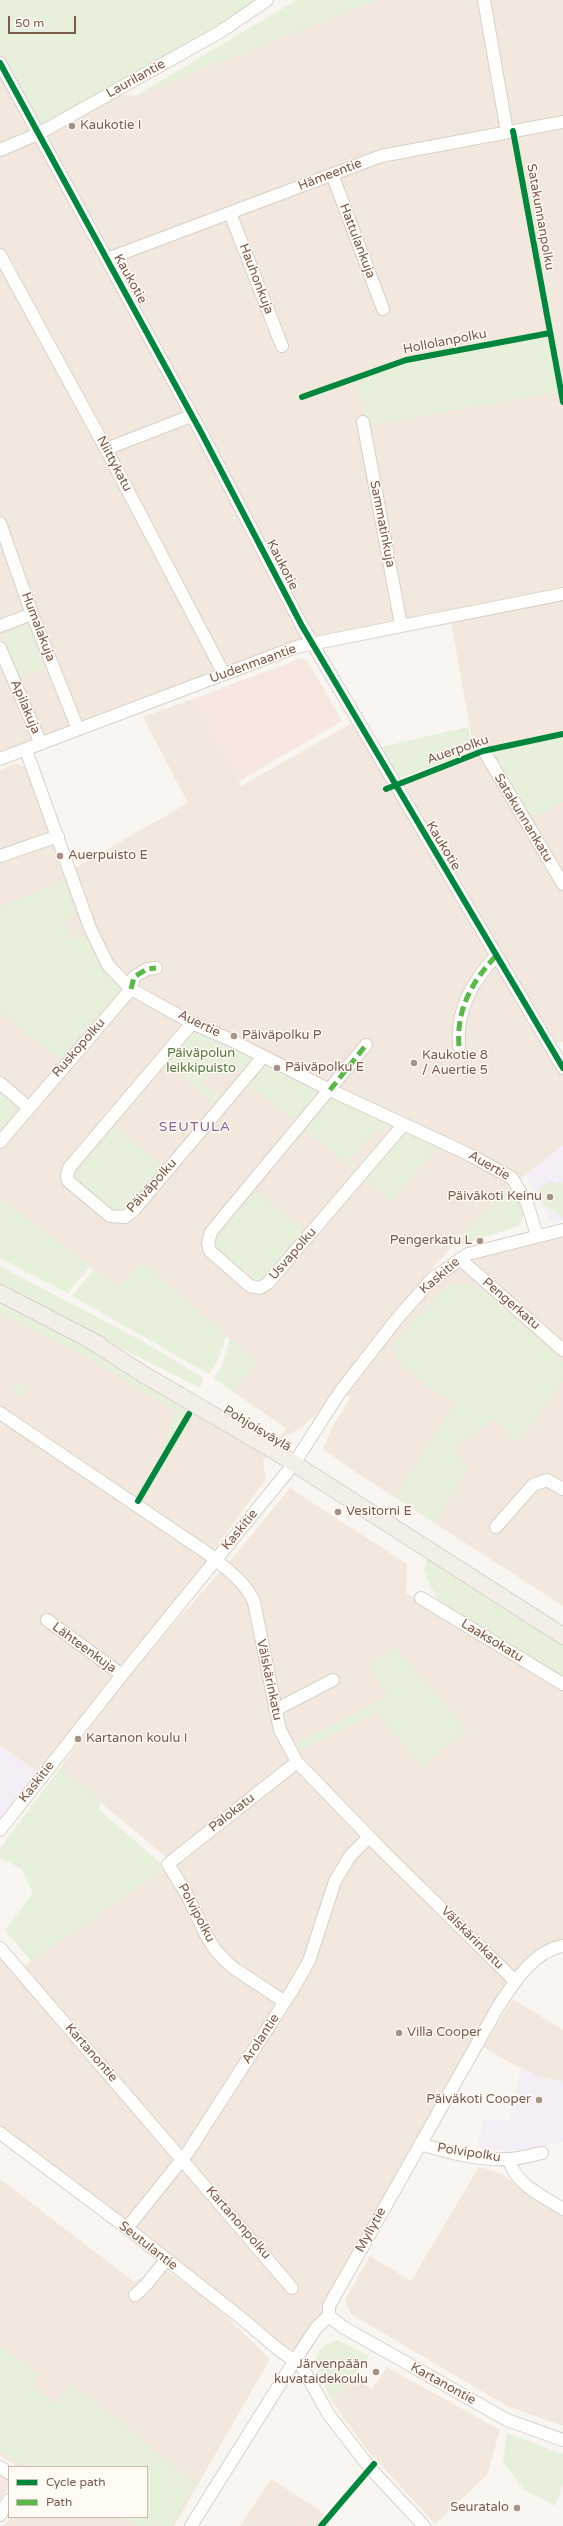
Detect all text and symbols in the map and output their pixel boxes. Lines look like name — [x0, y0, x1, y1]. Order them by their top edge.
scale bar — [10, 8, 78, 34]
text: 50 m — [15, 16, 44, 30]
street label: Laurilantie — [104, 56, 168, 102]
place label: Kaukotie I — [80, 118, 141, 134]
marker: Kaukotie I — [67, 121, 77, 131]
street label: Hämeentie — [296, 156, 364, 194]
street label: Satakunnanpolku — [523, 163, 557, 271]
street label: Hattulankuja — [336, 201, 378, 281]
street label: Hauhonkuja — [235, 242, 277, 316]
street label: Kaukotie — [110, 251, 150, 307]
street label: Hollolanpolku — [402, 326, 488, 358]
street label: Niittykatu — [93, 434, 135, 494]
street label: Sammatinkuja — [366, 479, 398, 569]
street label: Kaukotie — [263, 537, 301, 593]
street label: Humalakuja — [18, 590, 58, 664]
street label: Uudenmaantie — [208, 641, 298, 687]
street label: Apilakuja — [7, 678, 43, 736]
street label: Auerpolku — [425, 732, 491, 768]
street label: Satakunnankatu — [490, 771, 556, 865]
street label: Kaukotie — [422, 819, 464, 873]
place label: Auerpuisto E — [68, 848, 148, 864]
marker: Auerpuisto E — [55, 851, 65, 861]
street label: Auertie — [175, 1007, 223, 1041]
street label: Ruskopolku — [49, 1015, 109, 1081]
place label: Päiväpolku P — [242, 1028, 322, 1044]
marker: Päiväpolku P — [229, 1031, 239, 1041]
park label: Päiväpolun leikkipuisto — [166, 1046, 236, 1077]
place label: Kaukotie 8 / Auertie 5 — [422, 1048, 488, 1079]
marker: Kaukotie 8 / Auertie 5 — [409, 1058, 419, 1068]
place label: Päiväpolku E — [285, 1060, 364, 1076]
marker: Päiväpolku E — [272, 1063, 282, 1073]
district label: SEUTULA — [159, 1119, 231, 1135]
street label: Auertie — [465, 1148, 513, 1184]
street label: Päiväpolku — [124, 1156, 180, 1216]
place label: Päiväkoti Keinu — [447, 1189, 542, 1205]
marker: Päiväkoti Keinu — [545, 1192, 555, 1202]
street label: Usvapolku — [266, 1225, 320, 1283]
place label: Pengerkatu L — [390, 1233, 472, 1249]
marker: Pengerkatu L — [475, 1236, 485, 1246]
street label: Kaskitie — [417, 1254, 463, 1298]
street label: Pengerkatu — [479, 1275, 543, 1333]
street label: Pohjoisväylä — [220, 1403, 294, 1455]
place label: Vesitorni E — [346, 1504, 412, 1520]
street label: Kaskitie — [219, 1506, 261, 1554]
marker: Vesitorni E — [333, 1507, 343, 1517]
street label: Laaksokatu — [458, 1616, 526, 1666]
street label: Lähteenkuja — [49, 1619, 119, 1677]
street label: Välskärinkatu — [253, 1638, 285, 1722]
place label: Kartanon koulu I — [86, 1731, 187, 1747]
marker: Kartanon koulu I — [73, 1734, 83, 1744]
street label: Kaskitie — [16, 1758, 58, 1806]
street label: Palokatu — [206, 1790, 258, 1836]
street label: Polvipolku — [174, 1881, 218, 1945]
street label: Välskärinkatu — [437, 1903, 507, 1973]
street label: Arolantie — [239, 2011, 283, 2067]
street label: Kartanontie — [61, 2021, 121, 2085]
place label: Villa Cooper — [407, 2025, 481, 2041]
marker: Villa Cooper — [394, 2028, 404, 2038]
place label: Päiväkoti Cooper — [426, 2092, 531, 2108]
marker: Päiväkoti Cooper — [534, 2095, 544, 2105]
street label: Polvipolku — [436, 2140, 502, 2166]
street label: Kartanonpolku — [202, 2183, 274, 2263]
street label: Myllytie — [352, 2205, 390, 2255]
street label: Seutulantie — [116, 2218, 180, 2274]
place label: Järvenpään kuvataidekoulu — [274, 2357, 368, 2388]
street label: Kartanontie — [408, 2360, 478, 2408]
marker: Järvenpään kuvataidekoulu — [371, 2367, 381, 2377]
legend — [8, 2466, 148, 2518]
text: Cycle path — [46, 2475, 105, 2489]
text: Path — [46, 2495, 72, 2509]
place label: Seuratalo — [450, 2500, 509, 2516]
marker: Seuratalo — [512, 2503, 522, 2513]

